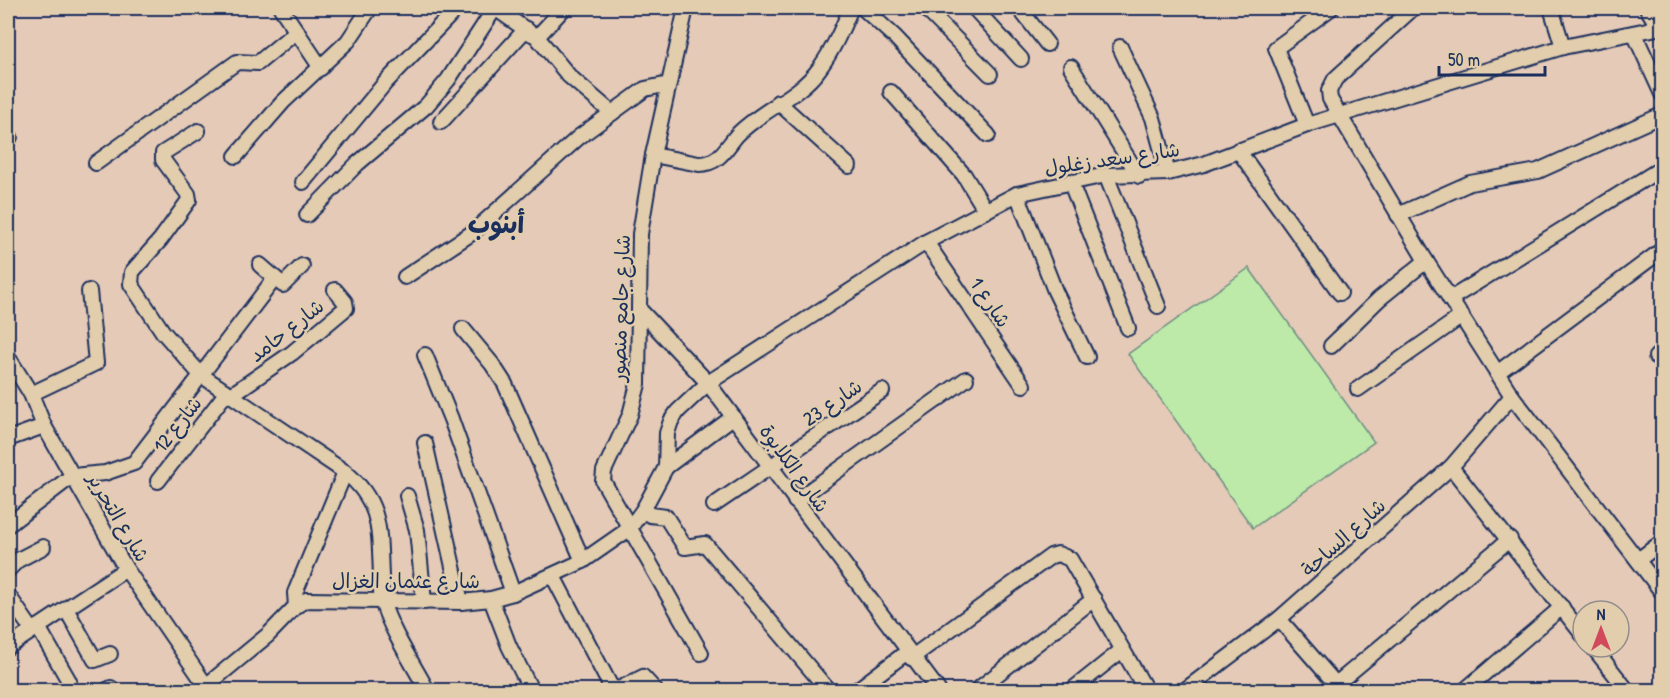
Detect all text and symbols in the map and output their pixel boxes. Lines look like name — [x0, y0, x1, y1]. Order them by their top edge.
scale bar — [1439, 39, 1546, 77]
text: 50 m — [1448, 47, 1480, 72]
street label: شارع سعد زغلول — [1043, 135, 1182, 182]
district label: أبنوب — [468, 206, 525, 241]
street label: شارع جامع منصور — [604, 234, 638, 384]
street label: شارع 1 — [964, 272, 1018, 333]
street label: شارع حامد — [243, 292, 330, 369]
street label: شارع 23 — [797, 372, 868, 433]
street label: شارع 12 — [147, 390, 208, 458]
street label: شارع الكلابوة — [753, 419, 836, 518]
street label: شارع التحرير — [80, 466, 156, 567]
street label: شارع الساحة — [1295, 492, 1392, 583]
street label: شارع عثمان الغزال — [332, 567, 480, 595]
north arrow — [1571, 599, 1631, 659]
text: N — [1597, 603, 1606, 625]

